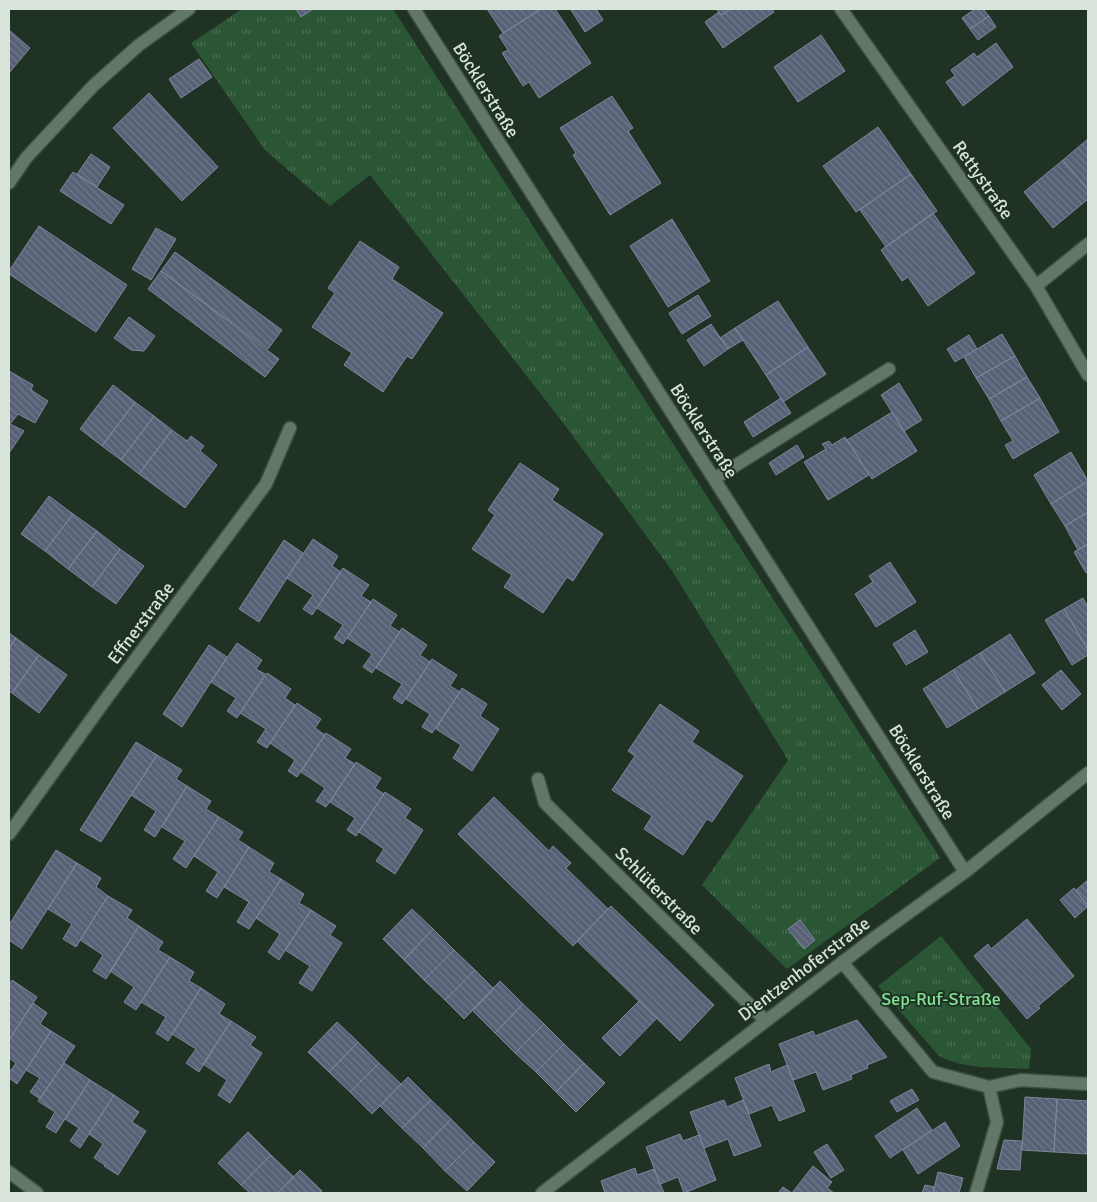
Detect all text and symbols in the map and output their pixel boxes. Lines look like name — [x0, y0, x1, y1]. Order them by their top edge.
street label: Böcklerstraße — [448, 38, 524, 142]
street label: Rettystraße — [948, 137, 1018, 223]
street label: Böcklerstraße — [665, 380, 743, 482]
street label: Effnerstraße — [103, 578, 179, 668]
street label: Böcklerstraße — [884, 720, 960, 824]
street label: Schlüterstraße — [611, 843, 707, 939]
street label: Dientzenhoferstraße — [734, 912, 874, 1026]
park label: Sep-Ruf-Straße — [881, 988, 1001, 1010]

